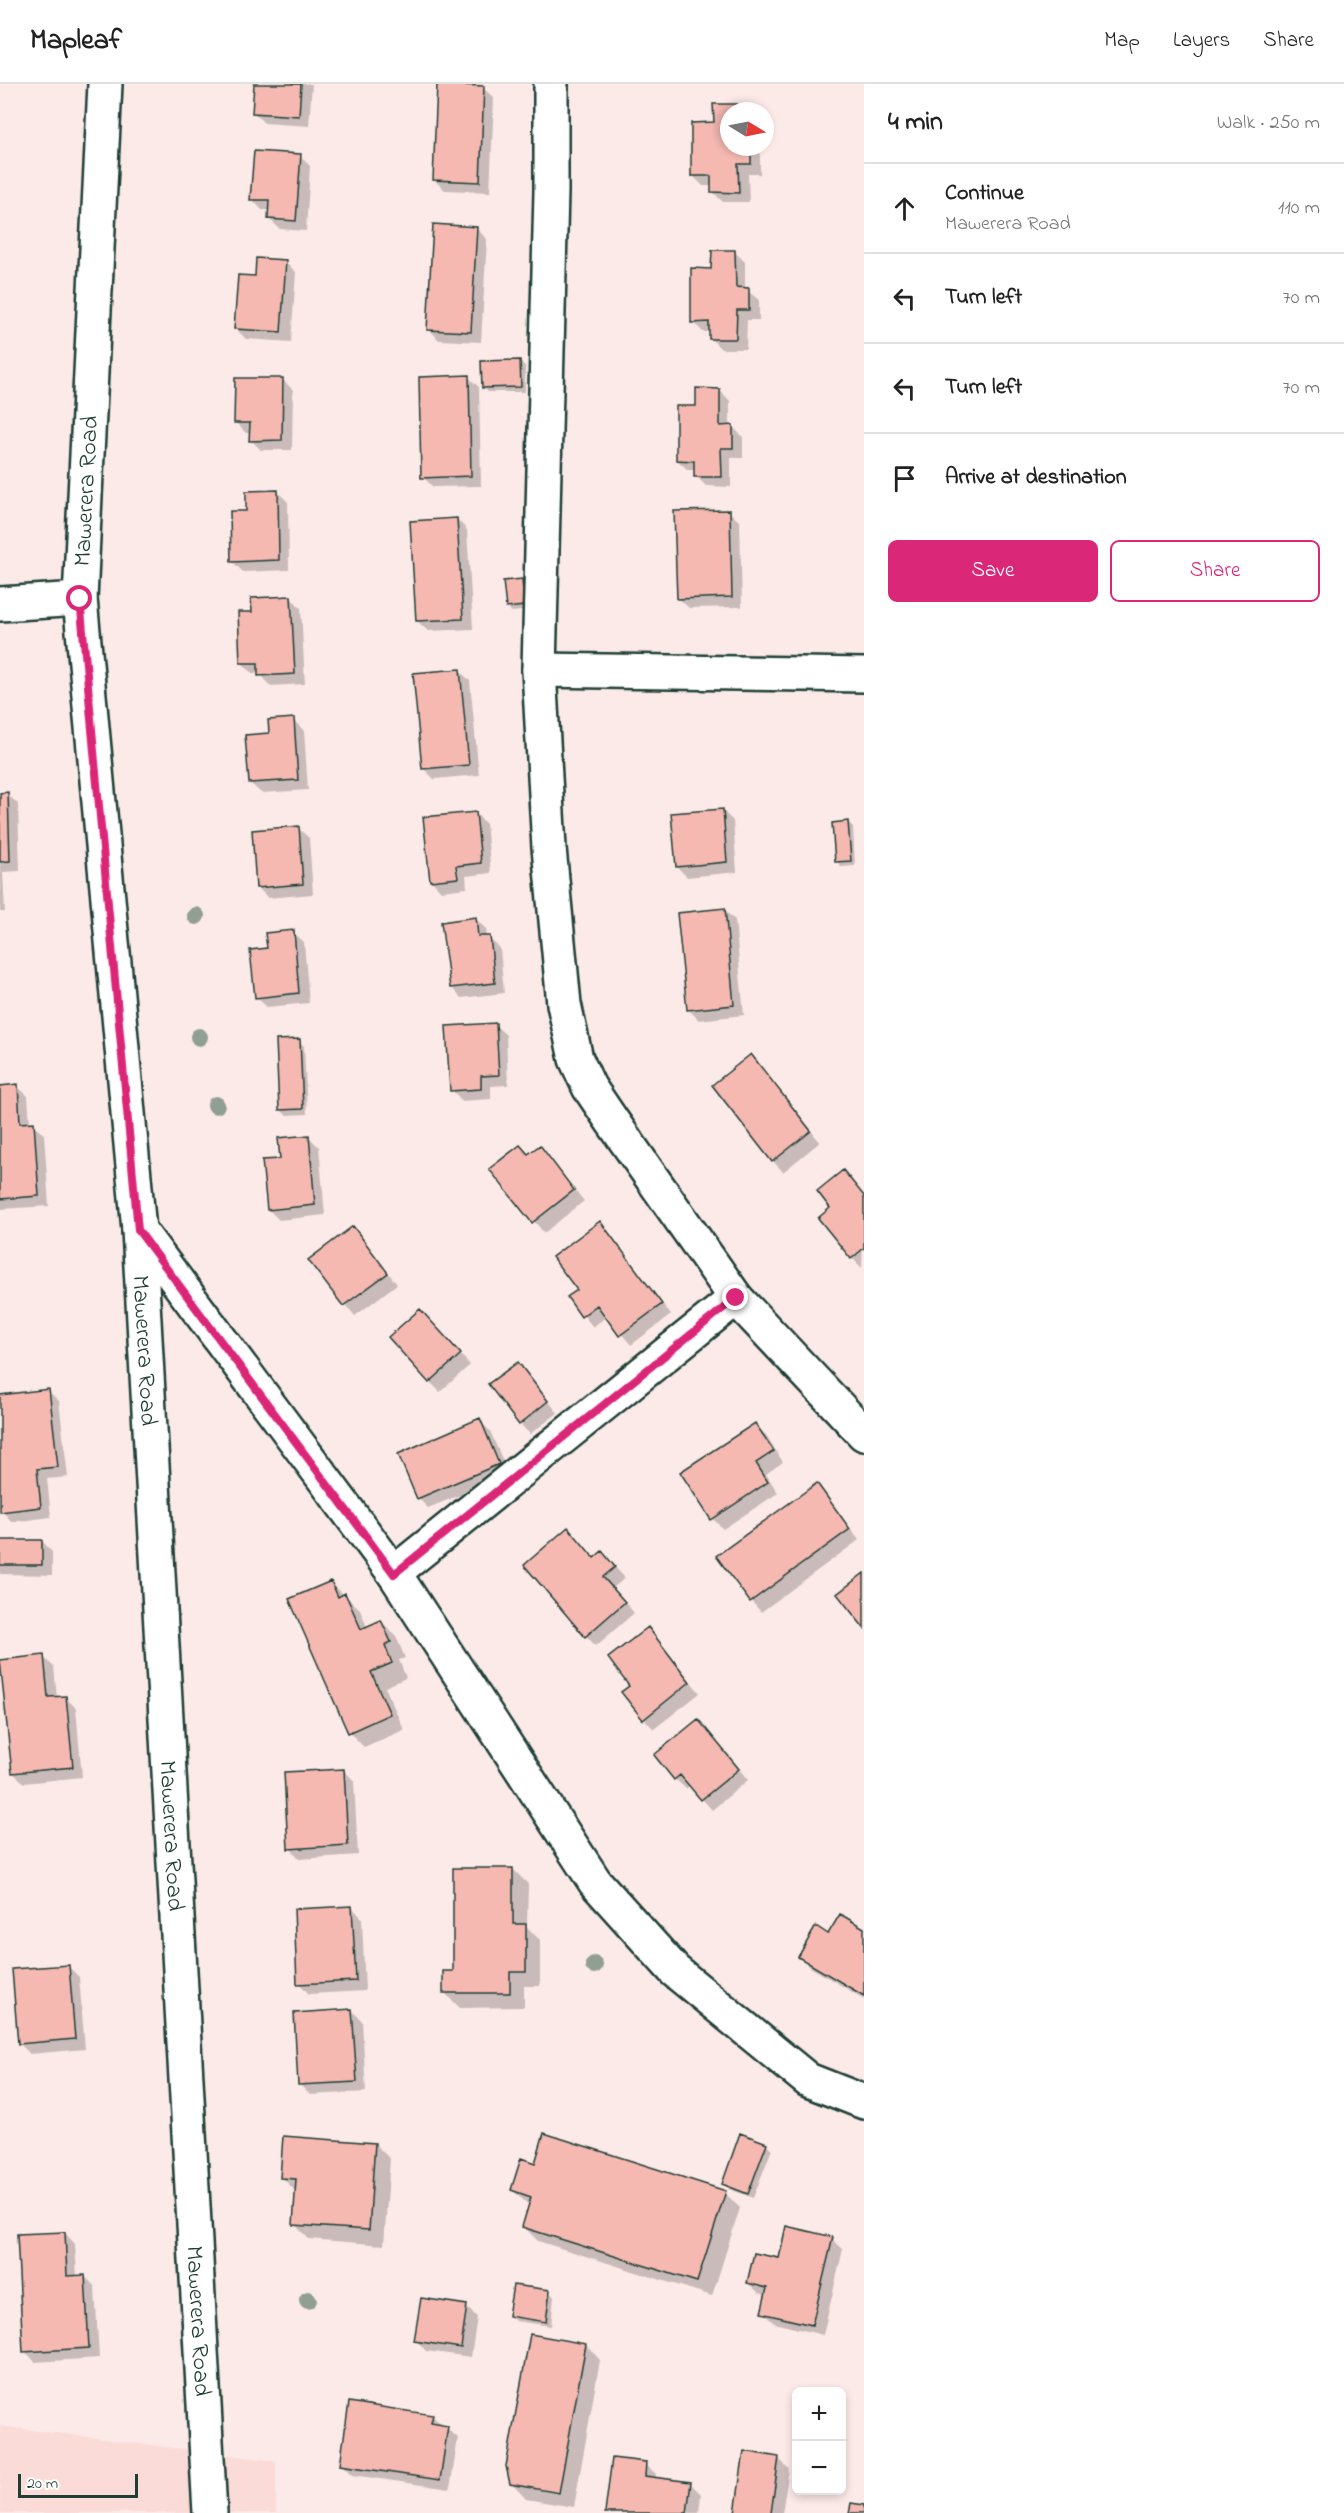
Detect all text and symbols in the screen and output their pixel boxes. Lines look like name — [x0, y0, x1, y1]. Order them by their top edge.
text: Mapleaf — [30, 21, 122, 62]
text: Map — [1104, 26, 1140, 56]
text: Layers — [1173, 26, 1230, 56]
text: Share — [1263, 26, 1314, 56]
north arrow — [720, 102, 774, 156]
text: 4 min — [888, 104, 943, 142]
text: Walk · 250 m — [1217, 109, 1320, 138]
text: Continue — [945, 178, 1024, 210]
icon: ahead — [888, 192, 921, 225]
text: 110 m — [1278, 194, 1320, 223]
text: Mawerera Road — [945, 210, 1071, 239]
icon: left — [888, 282, 921, 315]
text: Turn left — [945, 282, 1022, 314]
text: 70 m — [1283, 284, 1320, 313]
icon: left — [888, 372, 921, 405]
text: Turn left — [945, 372, 1022, 404]
text: 70 m — [1283, 374, 1320, 403]
street label: Mawerera Road — [66, 414, 109, 567]
icon: arrive — [888, 462, 921, 495]
text: Arrive at destination — [945, 462, 1127, 494]
button: Save — [888, 540, 1098, 602]
button: Share — [1110, 540, 1320, 602]
route start — [66, 585, 92, 611]
street label: Mawerera Road — [122, 1274, 165, 1427]
route end — [722, 1284, 748, 1310]
street label: Mawerera Road — [148, 1760, 192, 1913]
street label: Mawerera Road — [175, 2245, 219, 2398]
map controls — [792, 2387, 846, 2495]
button: + — [792, 2387, 846, 2441]
button: − — [792, 2441, 846, 2495]
scale bar — [18, 2471, 138, 2498]
text: 20 m — [27, 2472, 58, 2496]

